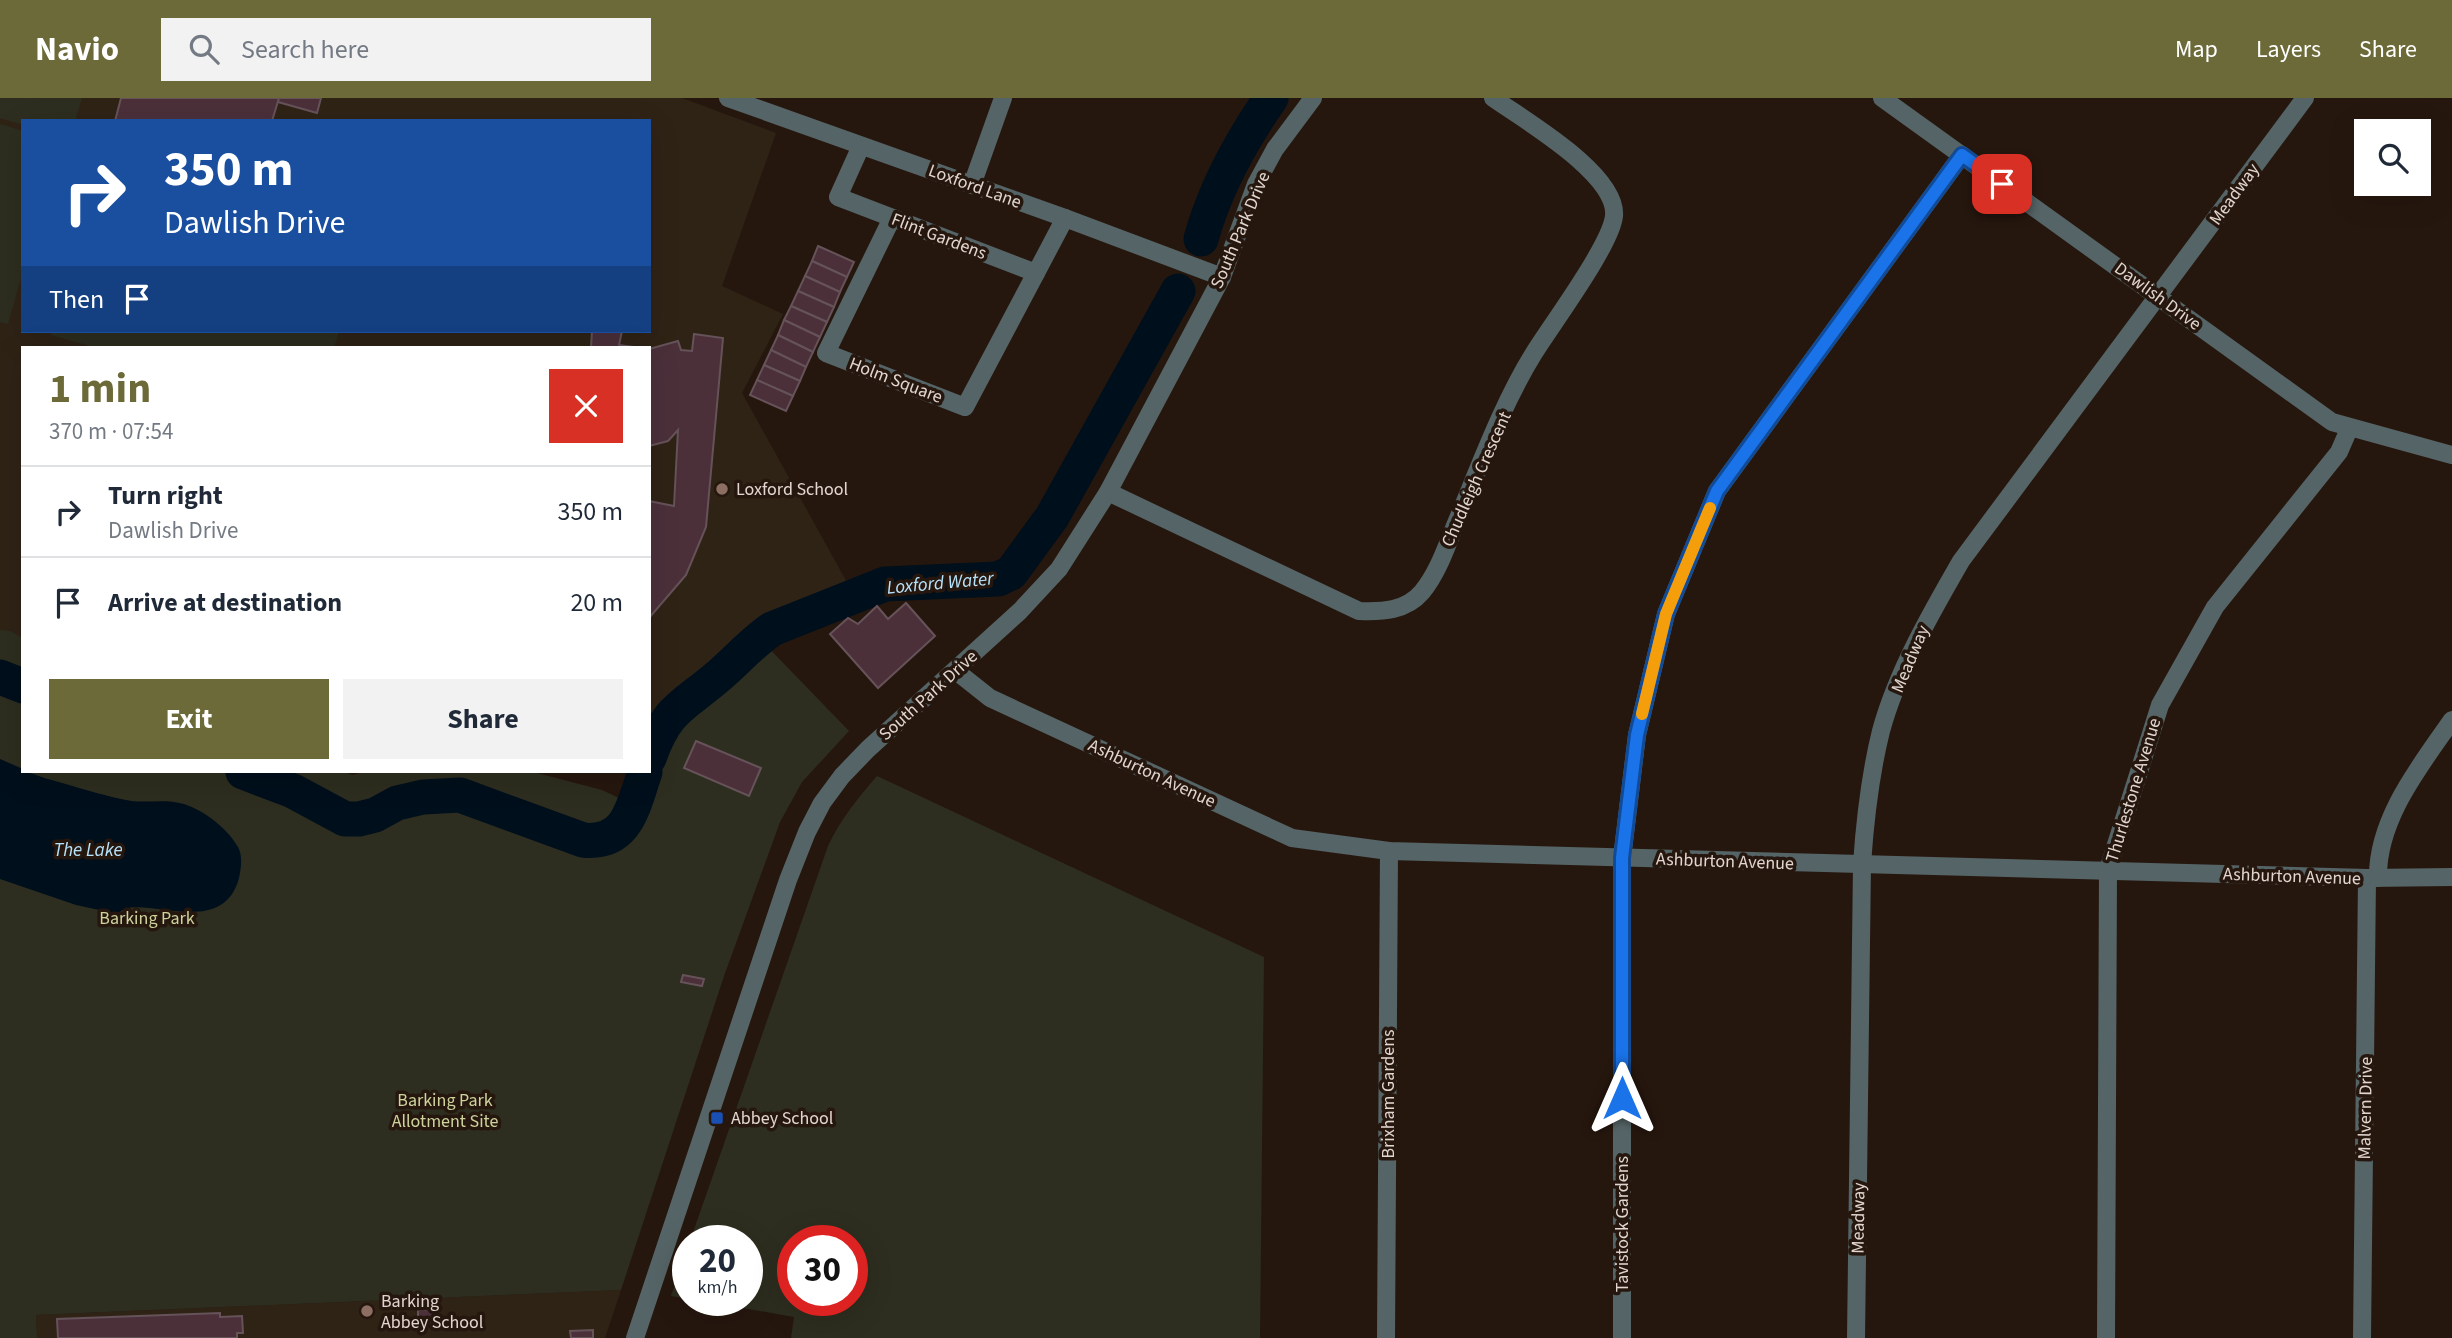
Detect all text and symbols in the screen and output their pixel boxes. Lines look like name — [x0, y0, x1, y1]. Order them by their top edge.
search box — [161, 18, 651, 81]
text: Navio — [35, 26, 119, 73]
icon: search — [185, 30, 223, 68]
text: Search here — [241, 31, 369, 68]
text: Map — [2175, 32, 2218, 67]
text: Layers — [2256, 32, 2321, 67]
text: Share — [2359, 32, 2417, 67]
map controls — [2354, 119, 2431, 196]
button: search — [2354, 119, 2431, 196]
text: 350 m — [164, 135, 293, 205]
icon: right — [49, 147, 140, 238]
pin — [1972, 154, 2032, 214]
street label: Loxford Lane — [925, 158, 1025, 215]
street label: Meadway — [2203, 158, 2266, 230]
icon: arrive — [1983, 165, 2021, 203]
street label: South Park Drive — [1205, 168, 1276, 293]
text: Dawlish Drive — [164, 200, 345, 246]
street label: Flint Gardens — [888, 207, 990, 266]
street label: Dawlish Drive — [2109, 256, 2206, 337]
icon: arrive — [118, 280, 156, 318]
text: Then — [49, 281, 104, 318]
street label: Holm Square — [846, 351, 946, 410]
text: 1 min — [49, 359, 151, 419]
button: close — [549, 369, 623, 443]
street label: Chudleigh Crescent — [1435, 408, 1518, 551]
text: 370 m · 07:54 — [49, 415, 173, 448]
text: Turn right — [108, 477, 223, 514]
place label: Loxford School — [736, 477, 848, 502]
marker: Loxford School — [714, 481, 730, 497]
icon: right — [49, 493, 87, 531]
text: 350 m — [557, 493, 623, 530]
text: Dawlish Drive — [108, 514, 238, 547]
water label: Loxford Water — [886, 565, 996, 602]
icon: arrive — [49, 584, 87, 622]
text: Arrive at destination — [108, 584, 342, 621]
text: 20 m — [570, 584, 623, 621]
street label: Meadway — [1885, 621, 1936, 697]
street label: South Park Drive — [874, 644, 983, 746]
button: Exit — [49, 679, 329, 759]
button: Share — [343, 679, 623, 759]
street label: Thurlestone Avenue — [2100, 715, 2167, 865]
street label: Ashburton Avenue — [1084, 733, 1220, 814]
water label: The Lake — [53, 837, 123, 864]
street label: Ashburton Avenue — [1656, 847, 1794, 876]
street label: Ashburton Avenue — [2223, 862, 2361, 891]
park label: Barking Park — [99, 906, 195, 931]
street label: Brixham Gardens — [1376, 1029, 1401, 1159]
street label: Malvern Drive — [2352, 1056, 2379, 1160]
position arrow — [1585, 1061, 1659, 1135]
park label: Barking Park Allotment Site — [392, 1088, 498, 1134]
place label: Abbey School — [731, 1106, 833, 1131]
marker: Abbey School — [709, 1110, 725, 1126]
street label: Tavistock Gardens — [1610, 1156, 1635, 1292]
street label: Meadway — [1845, 1182, 1872, 1254]
speed limit sign: 30 — [777, 1225, 868, 1316]
text: 20 — [699, 1236, 736, 1286]
text: km/h — [698, 1275, 737, 1300]
place label: Barking Abbey School — [381, 1289, 483, 1335]
marker: Barking Abbey School — [359, 1303, 375, 1319]

